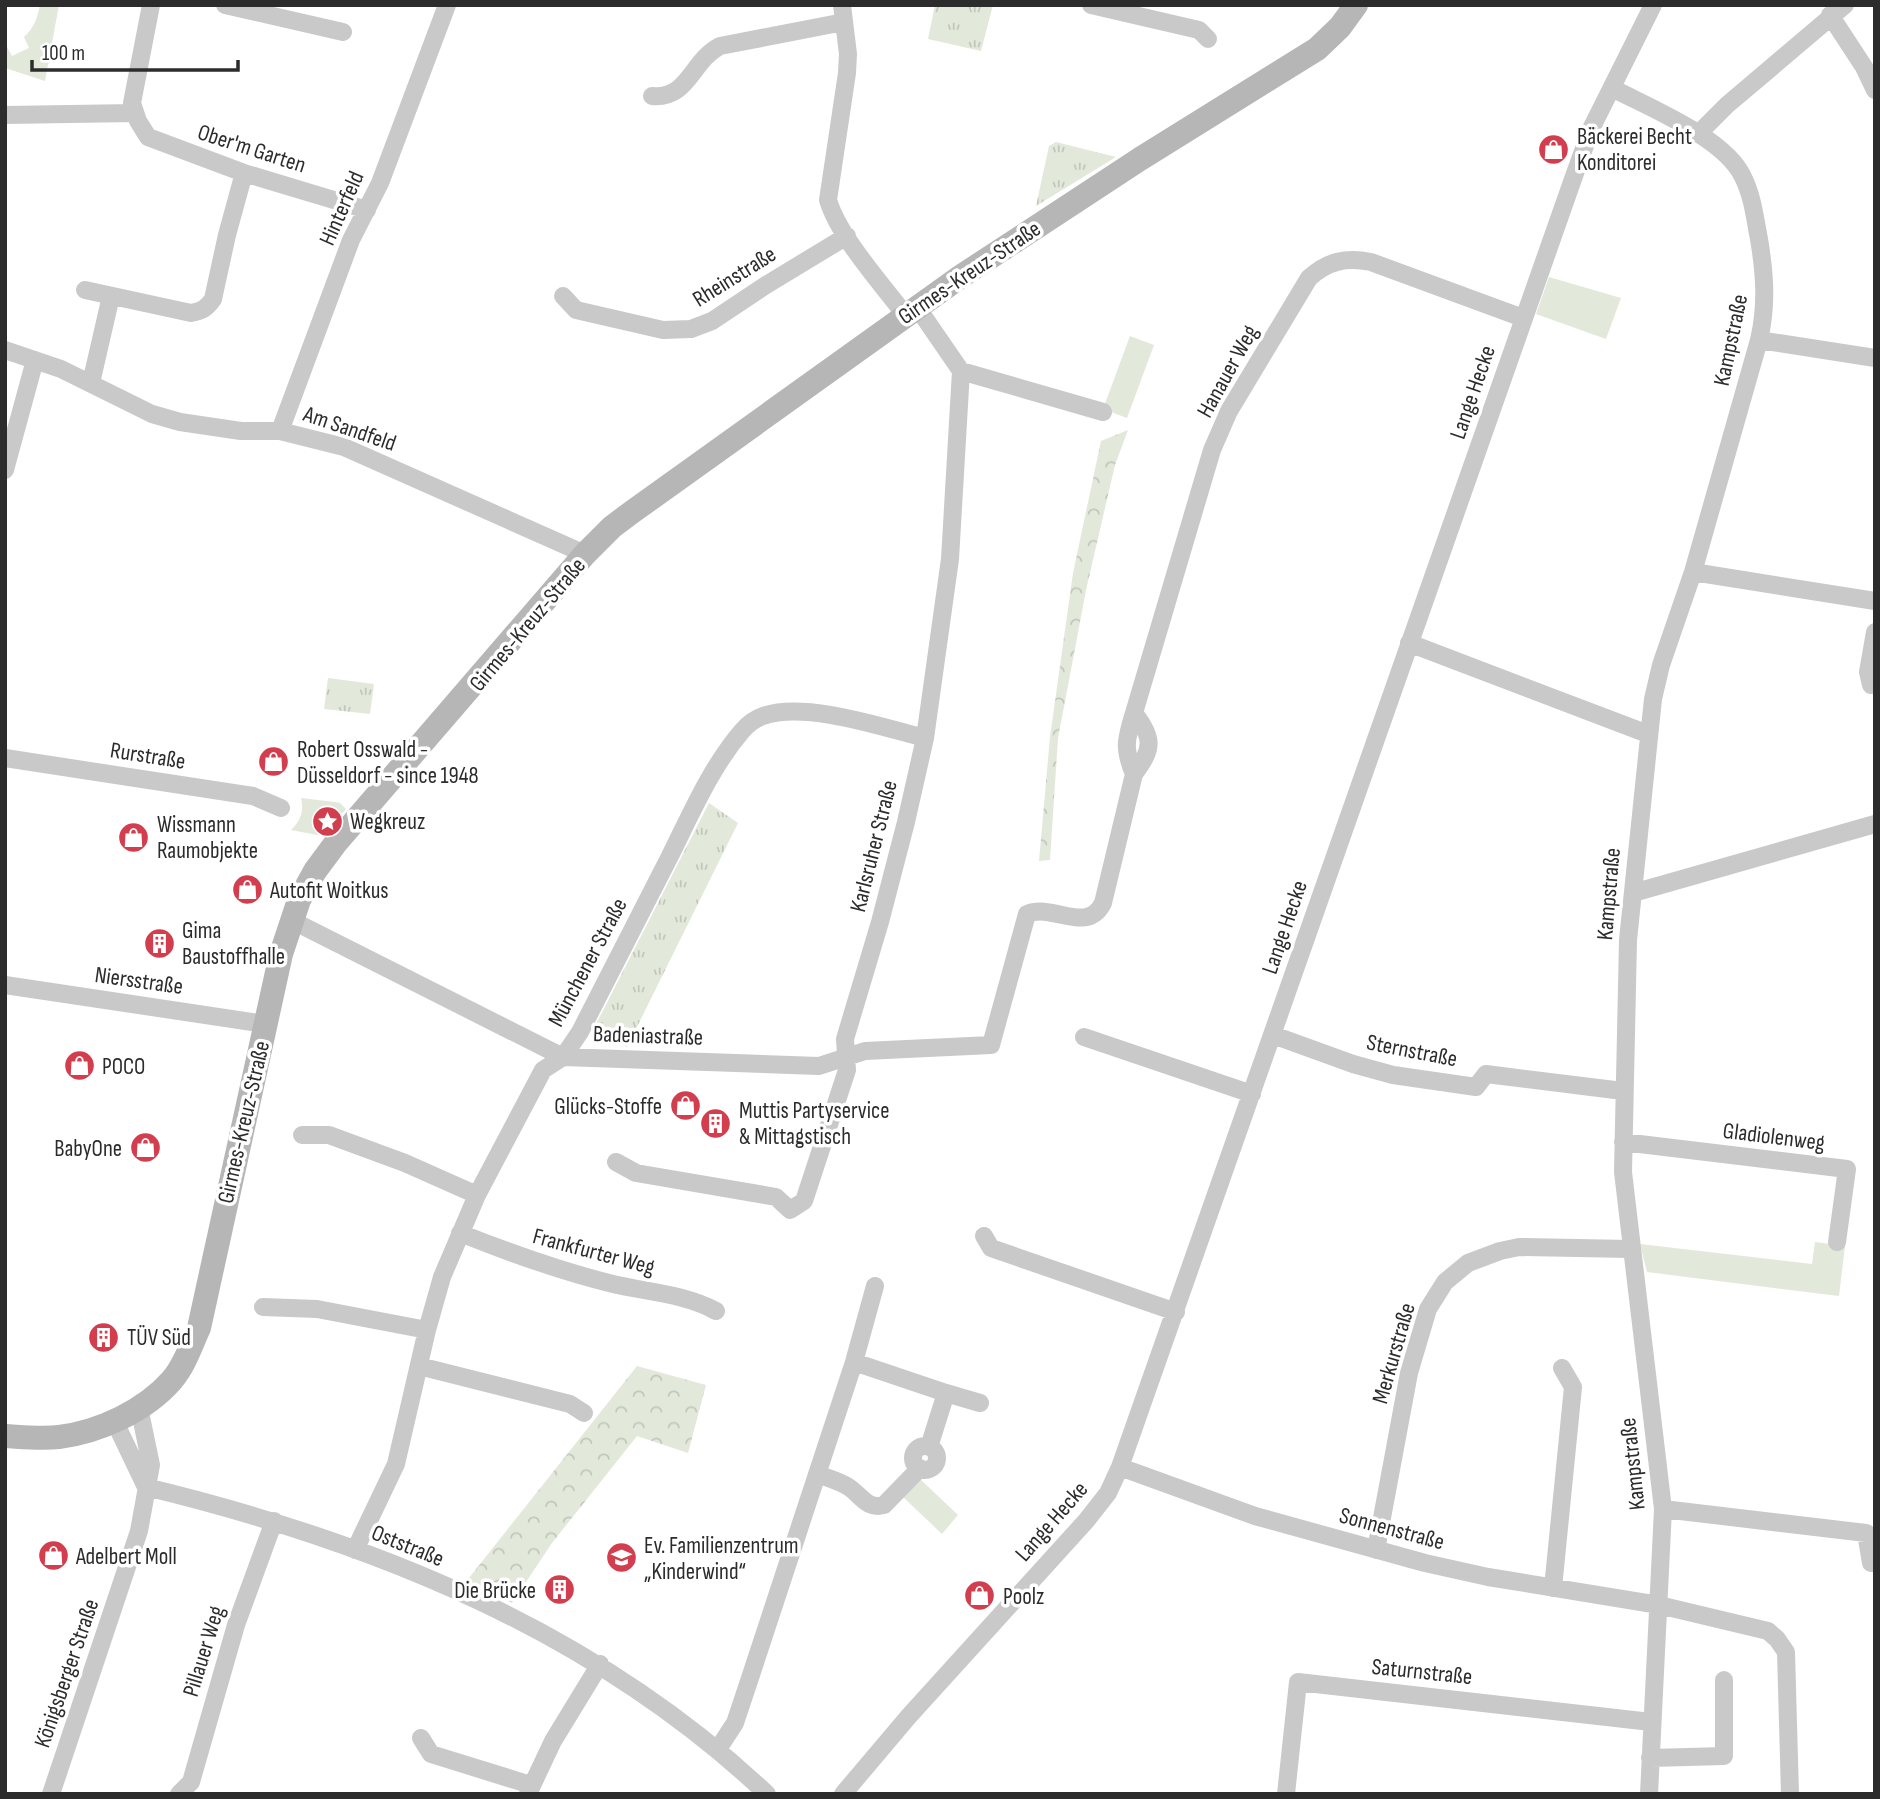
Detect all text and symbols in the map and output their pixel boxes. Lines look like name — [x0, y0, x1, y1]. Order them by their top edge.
scale bar — [32, 28, 238, 72]
text: 100 m — [42, 41, 85, 66]
street label: Ober'm Garten — [194, 118, 309, 180]
place label: Bäckerei Becht Konditorei — [1577, 123, 1692, 177]
shop icon: Bäckerei Becht Konditorei — [1537, 132, 1571, 166]
street label: Hinterfeld — [313, 167, 371, 250]
street label: Girmes-Kreuz-Straße — [893, 215, 1046, 331]
street label: Rheinstraße — [688, 240, 781, 313]
street label: Kampstraße — [1708, 292, 1754, 388]
street label: Hanauer Weg — [1191, 320, 1265, 423]
street label: Lange Hecke — [1444, 342, 1502, 443]
street label: Am Sandfeld — [299, 400, 400, 458]
street label: Girmes-Kreuz-Straße — [464, 552, 592, 697]
street label: Rurstraße — [108, 736, 187, 776]
place label: Robert Osswald - Düsseldorf - since 1948 — [297, 736, 479, 790]
shop icon: Robert Osswald - Düsseldorf - since 1948 — [257, 745, 291, 779]
street label: Karlsruher Straße — [844, 778, 904, 915]
place icon: Wegkreuz — [310, 804, 344, 838]
place label: Wegkreuz — [350, 808, 425, 836]
place label: Wissmann Raumobjekte — [157, 811, 258, 865]
shop icon: Wissmann Raumobjekte — [117, 820, 151, 854]
street label: Kampstraße — [1591, 847, 1627, 941]
shop icon: Autofit Woitkus — [230, 873, 264, 907]
place label: Autofit Woitkus — [269, 877, 389, 905]
street label: Lange Hecke — [1256, 877, 1314, 978]
street label: Münchener Straße — [542, 893, 633, 1032]
place label: Gima Baustoffhalle — [182, 917, 285, 971]
building icon: Gima Baustoffhalle — [142, 926, 176, 960]
street label: Niersstraße — [93, 961, 185, 1001]
street label: Badeniastraße — [592, 1020, 704, 1052]
street label: Sternstraße — [1364, 1028, 1459, 1073]
street label: Girmes-Kreuz-Straße — [212, 1038, 276, 1206]
shop icon: POCO — [62, 1049, 96, 1083]
place label: POCO — [102, 1053, 145, 1081]
shop icon: Glücks-Stoffe — [668, 1089, 702, 1123]
place label: Glücks-Stoffe — [554, 1093, 662, 1121]
place label: Muttis Partyservice & Mittagstisch — [739, 1097, 889, 1151]
building icon: Muttis Partyservice & Mittagstisch — [699, 1106, 733, 1140]
street label: Gladiolenweg — [1721, 1117, 1827, 1157]
shop icon: BabyOne — [128, 1131, 162, 1165]
place label: BabyOne — [54, 1135, 122, 1163]
street label: Frankfurter Weg — [530, 1222, 658, 1282]
street label: Merkurstraße — [1366, 1300, 1422, 1407]
building icon: TÜV Süd — [87, 1320, 121, 1354]
place label: TÜV Süd — [127, 1324, 191, 1352]
street label: Kampstraße — [1614, 1416, 1652, 1511]
street label: Lange Hecke — [1009, 1476, 1094, 1567]
street label: Sonnenstraße — [1336, 1502, 1447, 1556]
street label: Oststraße — [367, 1519, 448, 1573]
place label: Ev. Familienzentrum „Kinderwind“ — [644, 1532, 799, 1586]
shop icon: Adelbert Moll — [36, 1539, 70, 1573]
school or university icon: Ev. Familienzentrum „Kinderwind“ — [604, 1541, 638, 1575]
place label: Adelbert Moll — [75, 1543, 177, 1571]
building icon: Die Brücke — [542, 1573, 576, 1607]
place label: Die Brücke — [454, 1577, 536, 1605]
shop icon: Poolz — [963, 1579, 997, 1613]
place label: Poolz — [1003, 1583, 1044, 1611]
street label: Königsberger Straße — [28, 1595, 105, 1751]
street label: Pillauer Weg — [177, 1602, 231, 1700]
street label: Saturnstraße — [1370, 1653, 1474, 1691]

